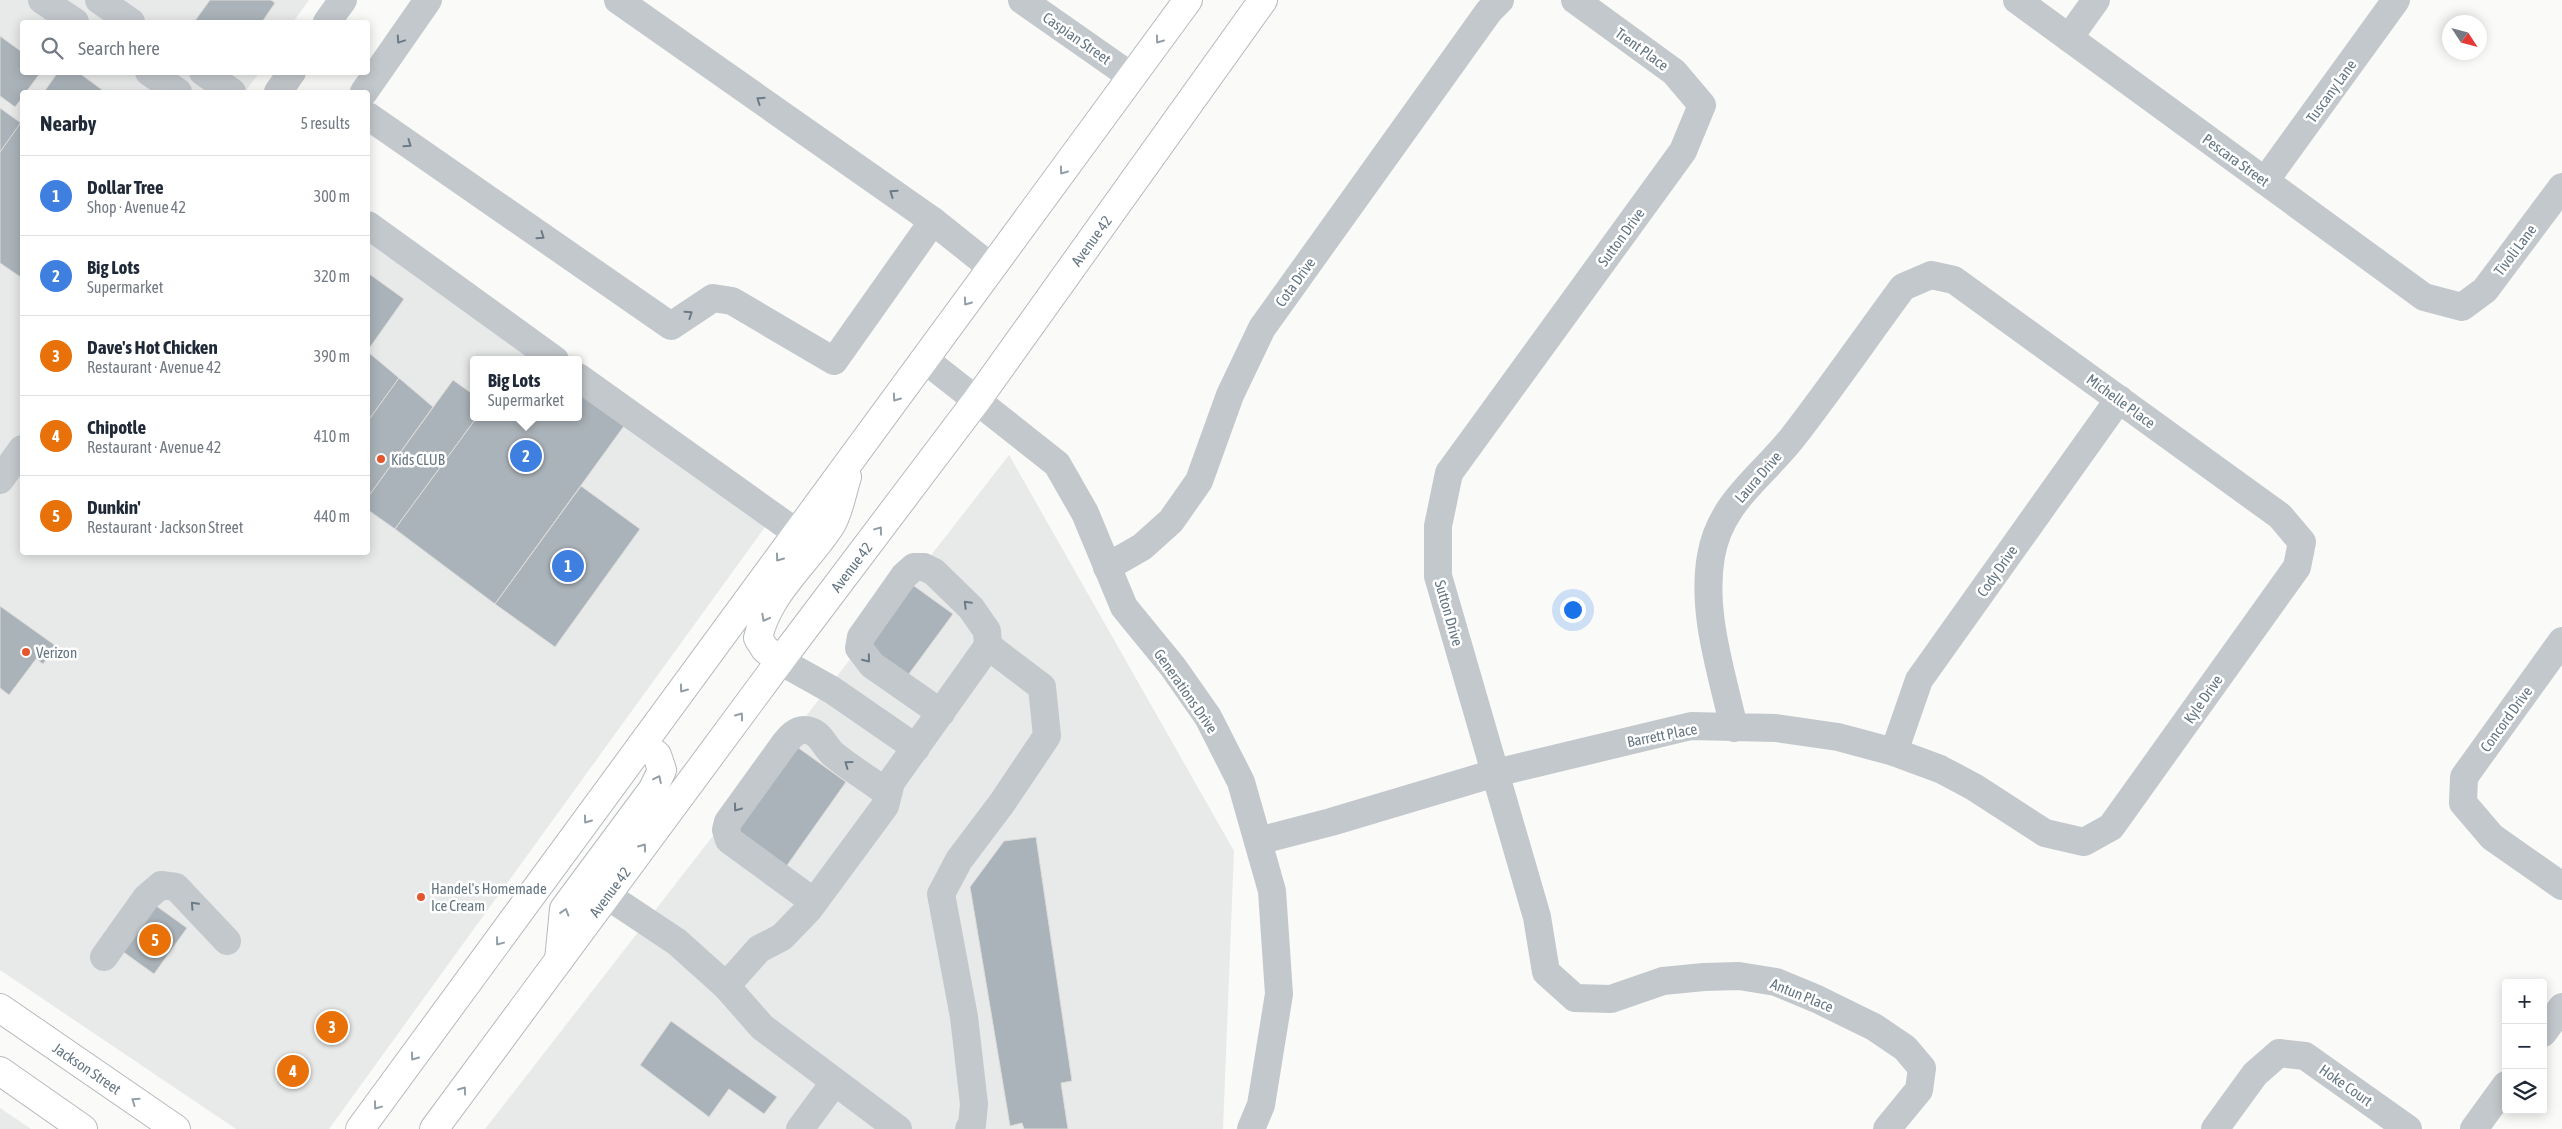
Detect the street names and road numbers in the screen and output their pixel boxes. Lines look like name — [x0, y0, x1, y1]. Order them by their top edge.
street label: Caspian Street — [1040, 8, 1114, 68]
street label: Trent Place — [1612, 24, 1672, 74]
street label: Tuscany Lane — [2303, 56, 2360, 126]
street label: Pescara Street — [2199, 130, 2273, 190]
street label: Sutton Drive — [1594, 205, 1648, 269]
street label: Avenue 42 — [1067, 212, 1115, 269]
street label: Tivoli Lane — [2490, 221, 2540, 279]
street label: Cota Drive — [1272, 254, 1319, 310]
street label: Michelle Place — [2083, 370, 2159, 432]
street label: Laura Drive — [1731, 448, 1785, 506]
street label: Avenue 42 — [827, 539, 875, 595]
street label: Cody Drive — [1973, 542, 2021, 600]
street label: Sutton Drive — [1432, 578, 1467, 648]
street label: Generations Drive — [1151, 646, 1221, 736]
street label: Kyle Drive — [2180, 671, 2226, 726]
street label: Concord Drive — [2477, 683, 2535, 755]
street label: Barrett Place — [1625, 720, 1699, 750]
street label: Avenue 42 — [585, 864, 633, 920]
street label: Antun Place — [1768, 975, 1836, 1015]
street label: Jackson Street — [50, 1039, 125, 1097]
street label: Hoke Court — [2316, 1061, 2376, 1109]

